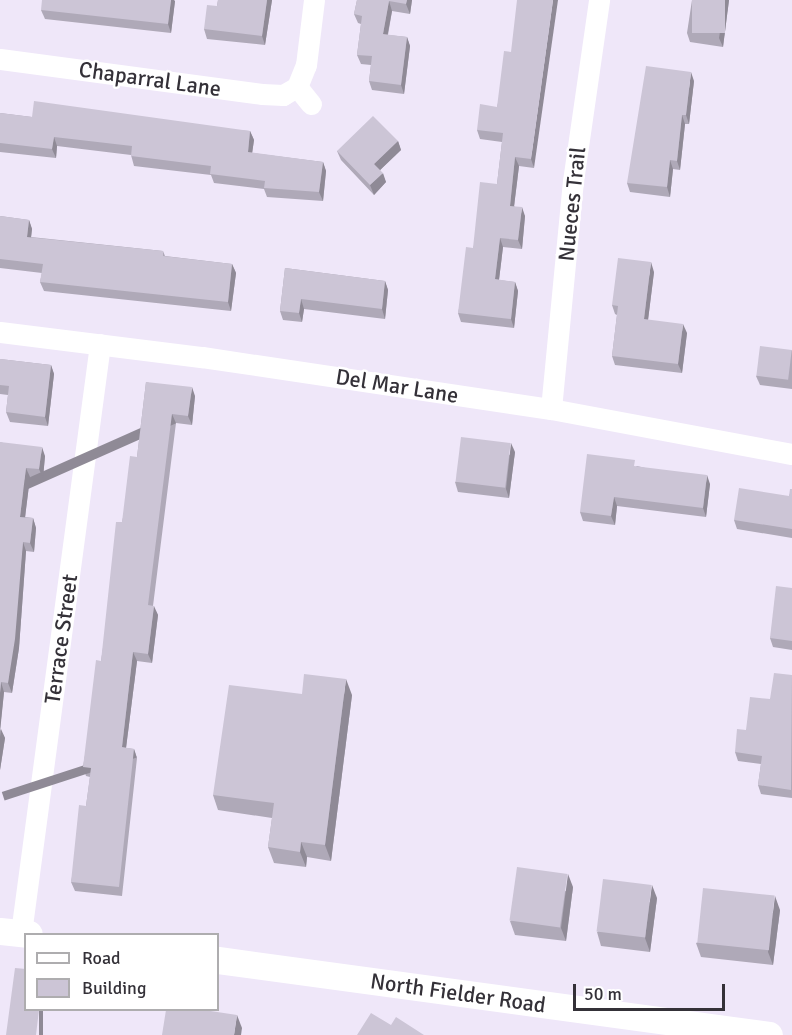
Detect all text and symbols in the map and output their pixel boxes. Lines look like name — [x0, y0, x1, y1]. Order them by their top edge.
street label: Chaparral Lane — [77, 56, 223, 102]
street label: Nueces Trail — [553, 145, 591, 263]
street label: Del Mar Lane — [334, 363, 460, 409]
street label: Terrace Street — [39, 573, 83, 705]
legend — [24, 933, 219, 1011]
text: Road — [82, 947, 121, 969]
street label: North Fielder Road — [369, 968, 547, 1018]
scale bar — [576, 972, 728, 1010]
text: Building — [82, 977, 146, 999]
text: 50 m — [584, 983, 622, 1005]

